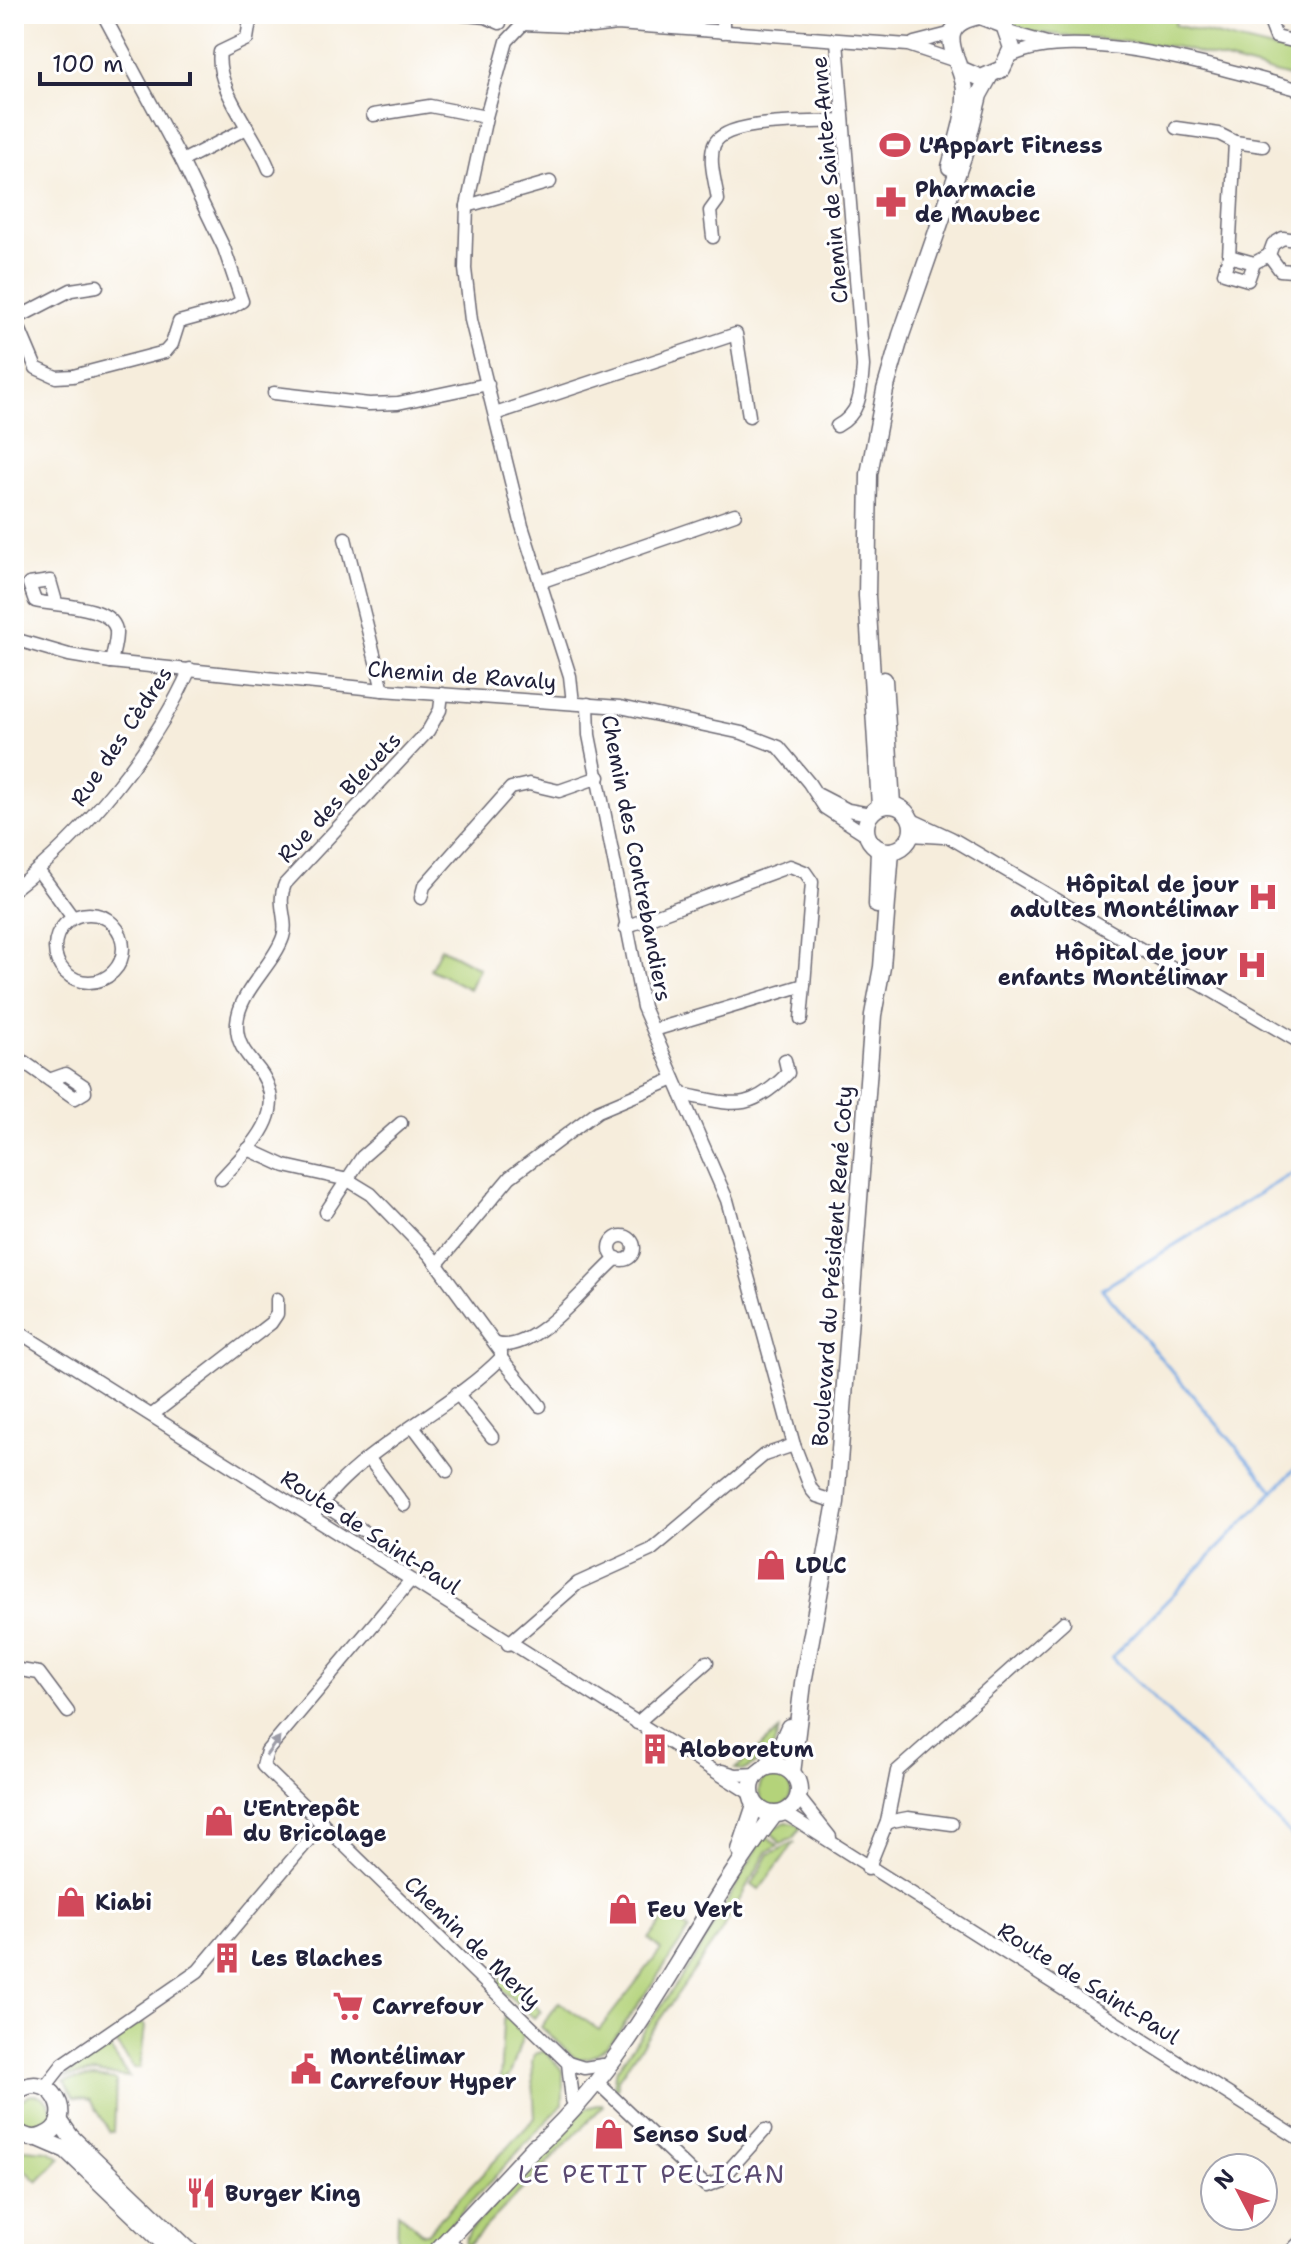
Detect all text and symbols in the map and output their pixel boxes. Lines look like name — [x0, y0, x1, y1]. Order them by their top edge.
scale bar — [40, 36, 190, 86]
text: 100 m — [52, 48, 124, 80]
street label: Chemin de Sainte-Anne — [804, 55, 855, 305]
sports icon: L'Appart Fitness — [878, 128, 912, 162]
place label: L'Appart Fitness — [919, 131, 1103, 160]
place label: Pharmacie de Maubec — [915, 175, 1040, 229]
pharmacy icon: Pharmacie de Maubec — [874, 185, 908, 219]
street label: Chemin de Ravaly — [366, 654, 558, 697]
street label: Rue des Cèdres — [64, 661, 179, 812]
street label: Chemin des Contrebandiers — [595, 712, 679, 1004]
street label: Rue des Bleuets — [271, 726, 408, 869]
place label: Hôpital de jour adultes Montélimar — [1010, 870, 1239, 924]
hospital icon: Hôpital de jour adultes Montélimar — [1246, 880, 1280, 914]
place label: Hôpital de jour enfants Montélimar — [998, 938, 1228, 992]
hospital icon: Hôpital de jour enfants Montélimar — [1235, 948, 1269, 982]
street label: Boulevard du Président René Coty — [805, 1085, 860, 1447]
street label: Route de Saint-Paul — [275, 1463, 467, 1602]
shop icon: LDLC — [754, 1548, 788, 1582]
place label: LDLC — [795, 1551, 847, 1580]
building icon: Aloboretum — [638, 1732, 672, 1766]
one-way arrow — [264, 1735, 280, 1756]
place label: Aloboretum — [679, 1735, 814, 1764]
place label: L'Entrepôt du Bricolage — [243, 1794, 387, 1848]
shop icon: L'Entrepôt du Bricolage — [202, 1804, 236, 1838]
street label: Chemin de Merly — [398, 1869, 547, 2015]
shop icon: Kiabi — [54, 1885, 88, 1919]
place label: Kiabi — [95, 1888, 152, 1917]
shop icon: Feu Vert — [606, 1892, 640, 1926]
place label: Feu Vert — [647, 1895, 743, 1924]
street label: Route de Saint-Paul — [992, 1916, 1185, 2051]
building icon: Les Blaches — [210, 1941, 244, 1975]
place label: Les Blaches — [251, 1944, 383, 1973]
supermarket icon: Carrefour — [331, 1989, 365, 2023]
place label: Carrefour — [372, 1992, 484, 2021]
place label: Montélimar Carrefour Hyper — [330, 2042, 517, 2096]
public building icon: Montélimar Carrefour Hyper — [289, 2052, 323, 2086]
shop icon: Senso Sud — [592, 2117, 626, 2151]
place label: Senso Sud — [633, 2120, 748, 2149]
north arrow — [1199, 2152, 1279, 2232]
district label: LE PETIT PELICAN — [518, 2156, 786, 2191]
text: N — [1208, 2163, 1241, 2195]
restaurant icon: Burger King — [184, 2176, 218, 2210]
place label: Burger King — [225, 2179, 360, 2208]

